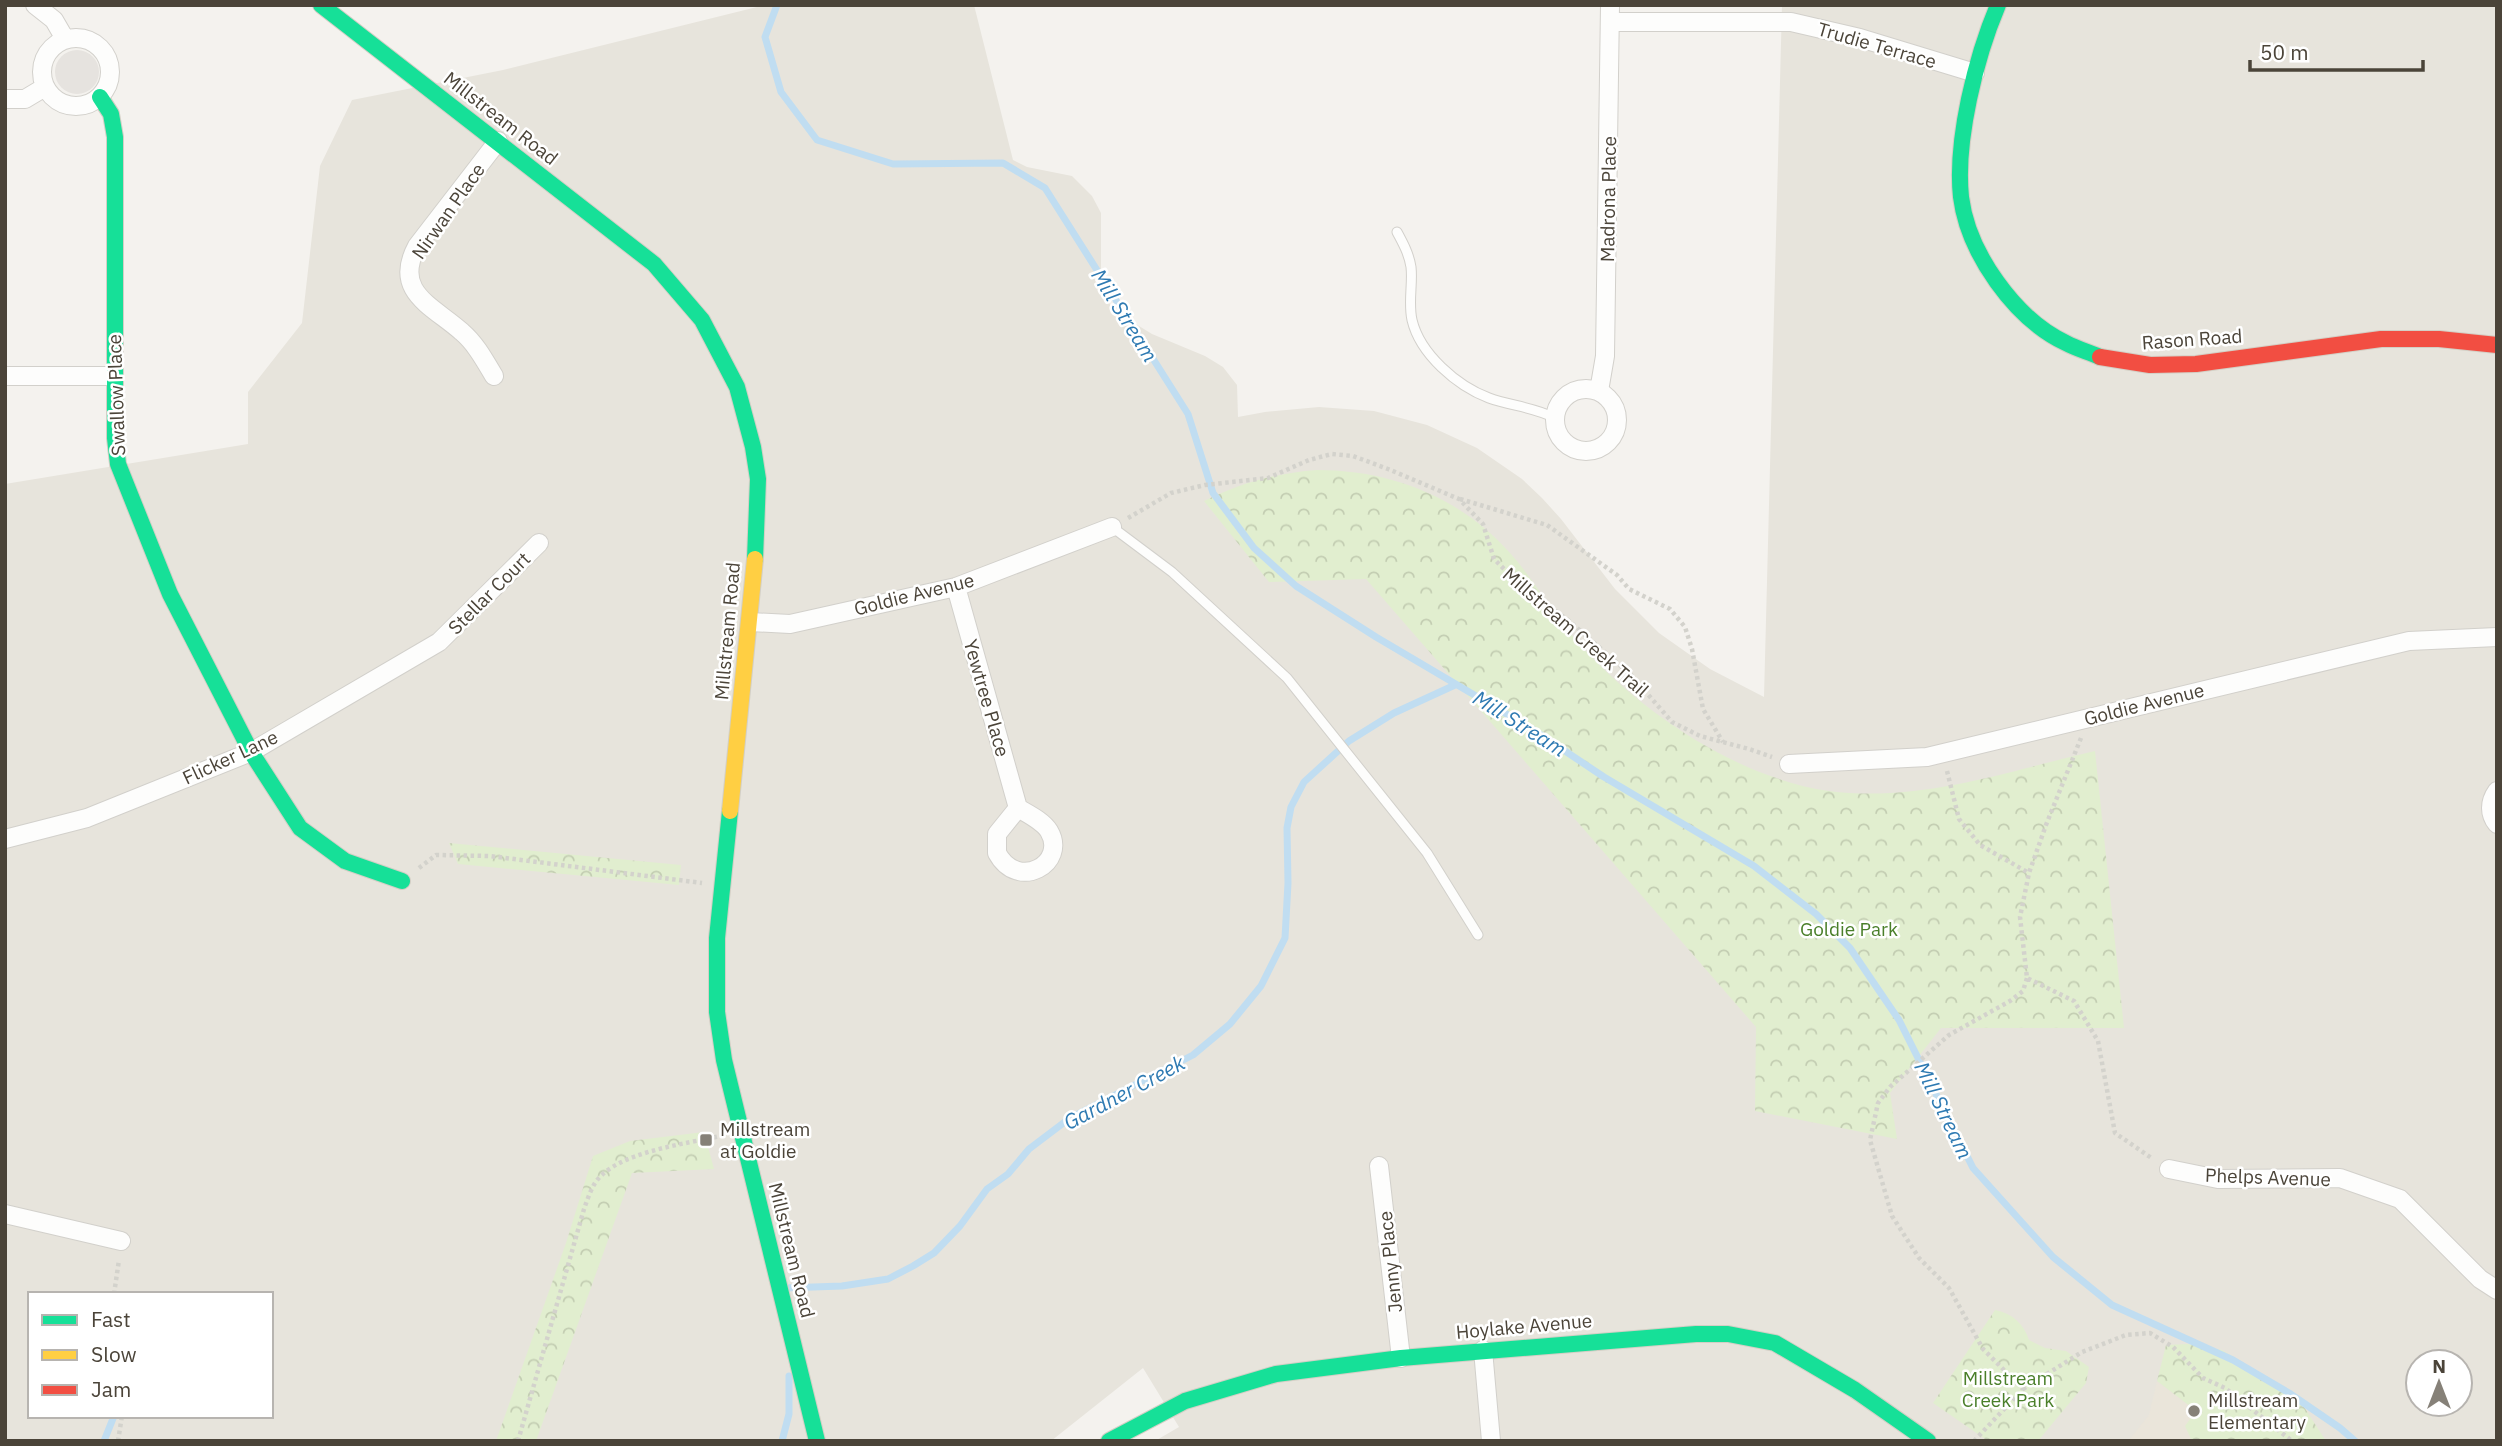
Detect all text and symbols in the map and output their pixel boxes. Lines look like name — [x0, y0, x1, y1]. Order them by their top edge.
street label: Trudie Terrace — [1815, 17, 1939, 73]
scale bar — [2250, 28, 2423, 72]
text: 50 m — [2260, 38, 2309, 66]
street label: Millstream Road — [439, 66, 563, 170]
street label: Madrona Place — [1595, 136, 1621, 262]
street label: Nirwan Place — [406, 158, 490, 264]
water label: Mill Stream — [1085, 263, 1165, 367]
street label: Rason Road — [2141, 324, 2243, 354]
street label: Swallow Place — [102, 334, 130, 456]
street label: Stellar Court — [443, 547, 535, 639]
street label: Millstream Road — [709, 561, 745, 701]
street label: Millstream Creek Trail — [1498, 562, 1654, 702]
street label: Goldie Avenue — [851, 567, 977, 621]
street label: Yewtree Place — [959, 637, 1015, 759]
street label: Goldie Avenue — [2081, 677, 2207, 731]
water label: Mill Stream — [1468, 683, 1572, 763]
street label: Flicker Lane — [178, 724, 282, 790]
park label: Goldie Park — [1800, 917, 1898, 941]
water label: Gardner Creek — [1058, 1048, 1190, 1136]
water label: Mill Stream — [1908, 1057, 1980, 1163]
place label: Millstream at Goldie — [720, 1117, 810, 1163]
marker: Millstream at Goldie — [698, 1132, 714, 1148]
street label: Phelps Avenue — [2205, 1163, 2331, 1191]
street label: Millstream Road — [764, 1180, 820, 1320]
street label: Jenny Place — [1373, 1210, 1407, 1314]
legend — [28, 1292, 273, 1418]
text: Fast — [91, 1305, 131, 1333]
street label: Hoylake Avenue — [1455, 1308, 1593, 1344]
text: Slow — [91, 1340, 137, 1368]
north arrow — [2404, 1348, 2474, 1418]
text: N — [2432, 1354, 2446, 1378]
park label: Millstream Creek Park — [1962, 1366, 2054, 1412]
text: Jam — [91, 1375, 131, 1403]
place label: Millstream Elementary — [2208, 1388, 2306, 1434]
marker: Millstream Elementary — [2186, 1403, 2202, 1419]

